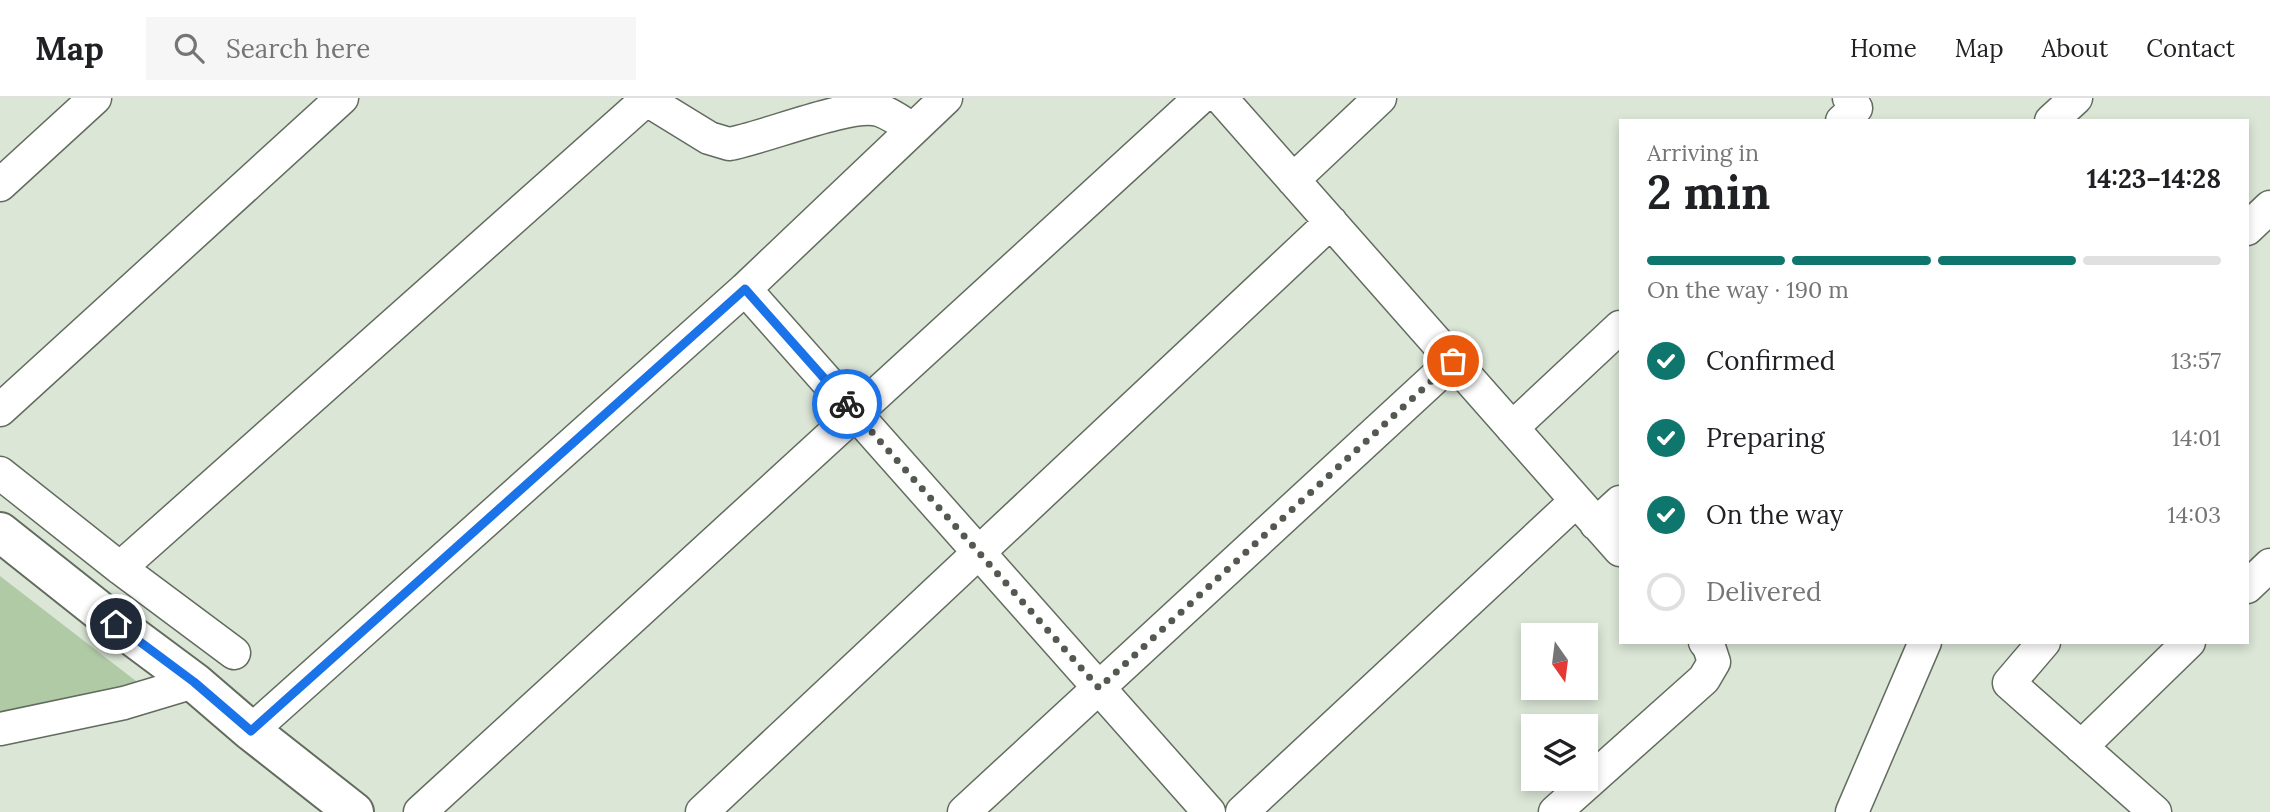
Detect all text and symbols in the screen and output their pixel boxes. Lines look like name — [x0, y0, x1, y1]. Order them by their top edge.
search box — [146, 17, 636, 80]
text: Map — [35, 27, 104, 69]
icon: search — [170, 29, 208, 67]
text: Search here — [226, 32, 370, 65]
text: Home — [1850, 33, 1917, 64]
text: Map — [1955, 33, 2004, 64]
text: About — [2042, 33, 2108, 64]
text: Contact — [2146, 33, 2235, 64]
text: Arriving in — [1647, 138, 1759, 167]
text: 14:23–14:28 — [2087, 162, 2221, 195]
text: 2 min — [1647, 163, 1770, 222]
text: On the way · 190 m — [1647, 275, 1849, 304]
pin — [1423, 331, 1483, 391]
icon: bag — [1434, 342, 1472, 380]
icon: check — [1647, 342, 1685, 380]
text: Confirmed — [1706, 344, 1835, 377]
text: 13:57 — [2171, 346, 2221, 375]
courier — [812, 369, 882, 439]
icon: bike — [828, 385, 866, 423]
icon: check — [1647, 419, 1685, 457]
text: Preparing — [1706, 421, 1825, 454]
text: 14:01 — [2172, 423, 2221, 452]
icon: check — [1647, 496, 1685, 534]
text: On the way — [1706, 498, 1843, 531]
text: 14:03 — [2167, 500, 2221, 529]
text: Delivered — [1706, 575, 1822, 608]
pin — [86, 594, 146, 654]
icon: home — [97, 605, 135, 643]
north arrow — [1521, 623, 1598, 700]
map controls — [1521, 623, 1598, 791]
button: layers — [1521, 714, 1598, 791]

